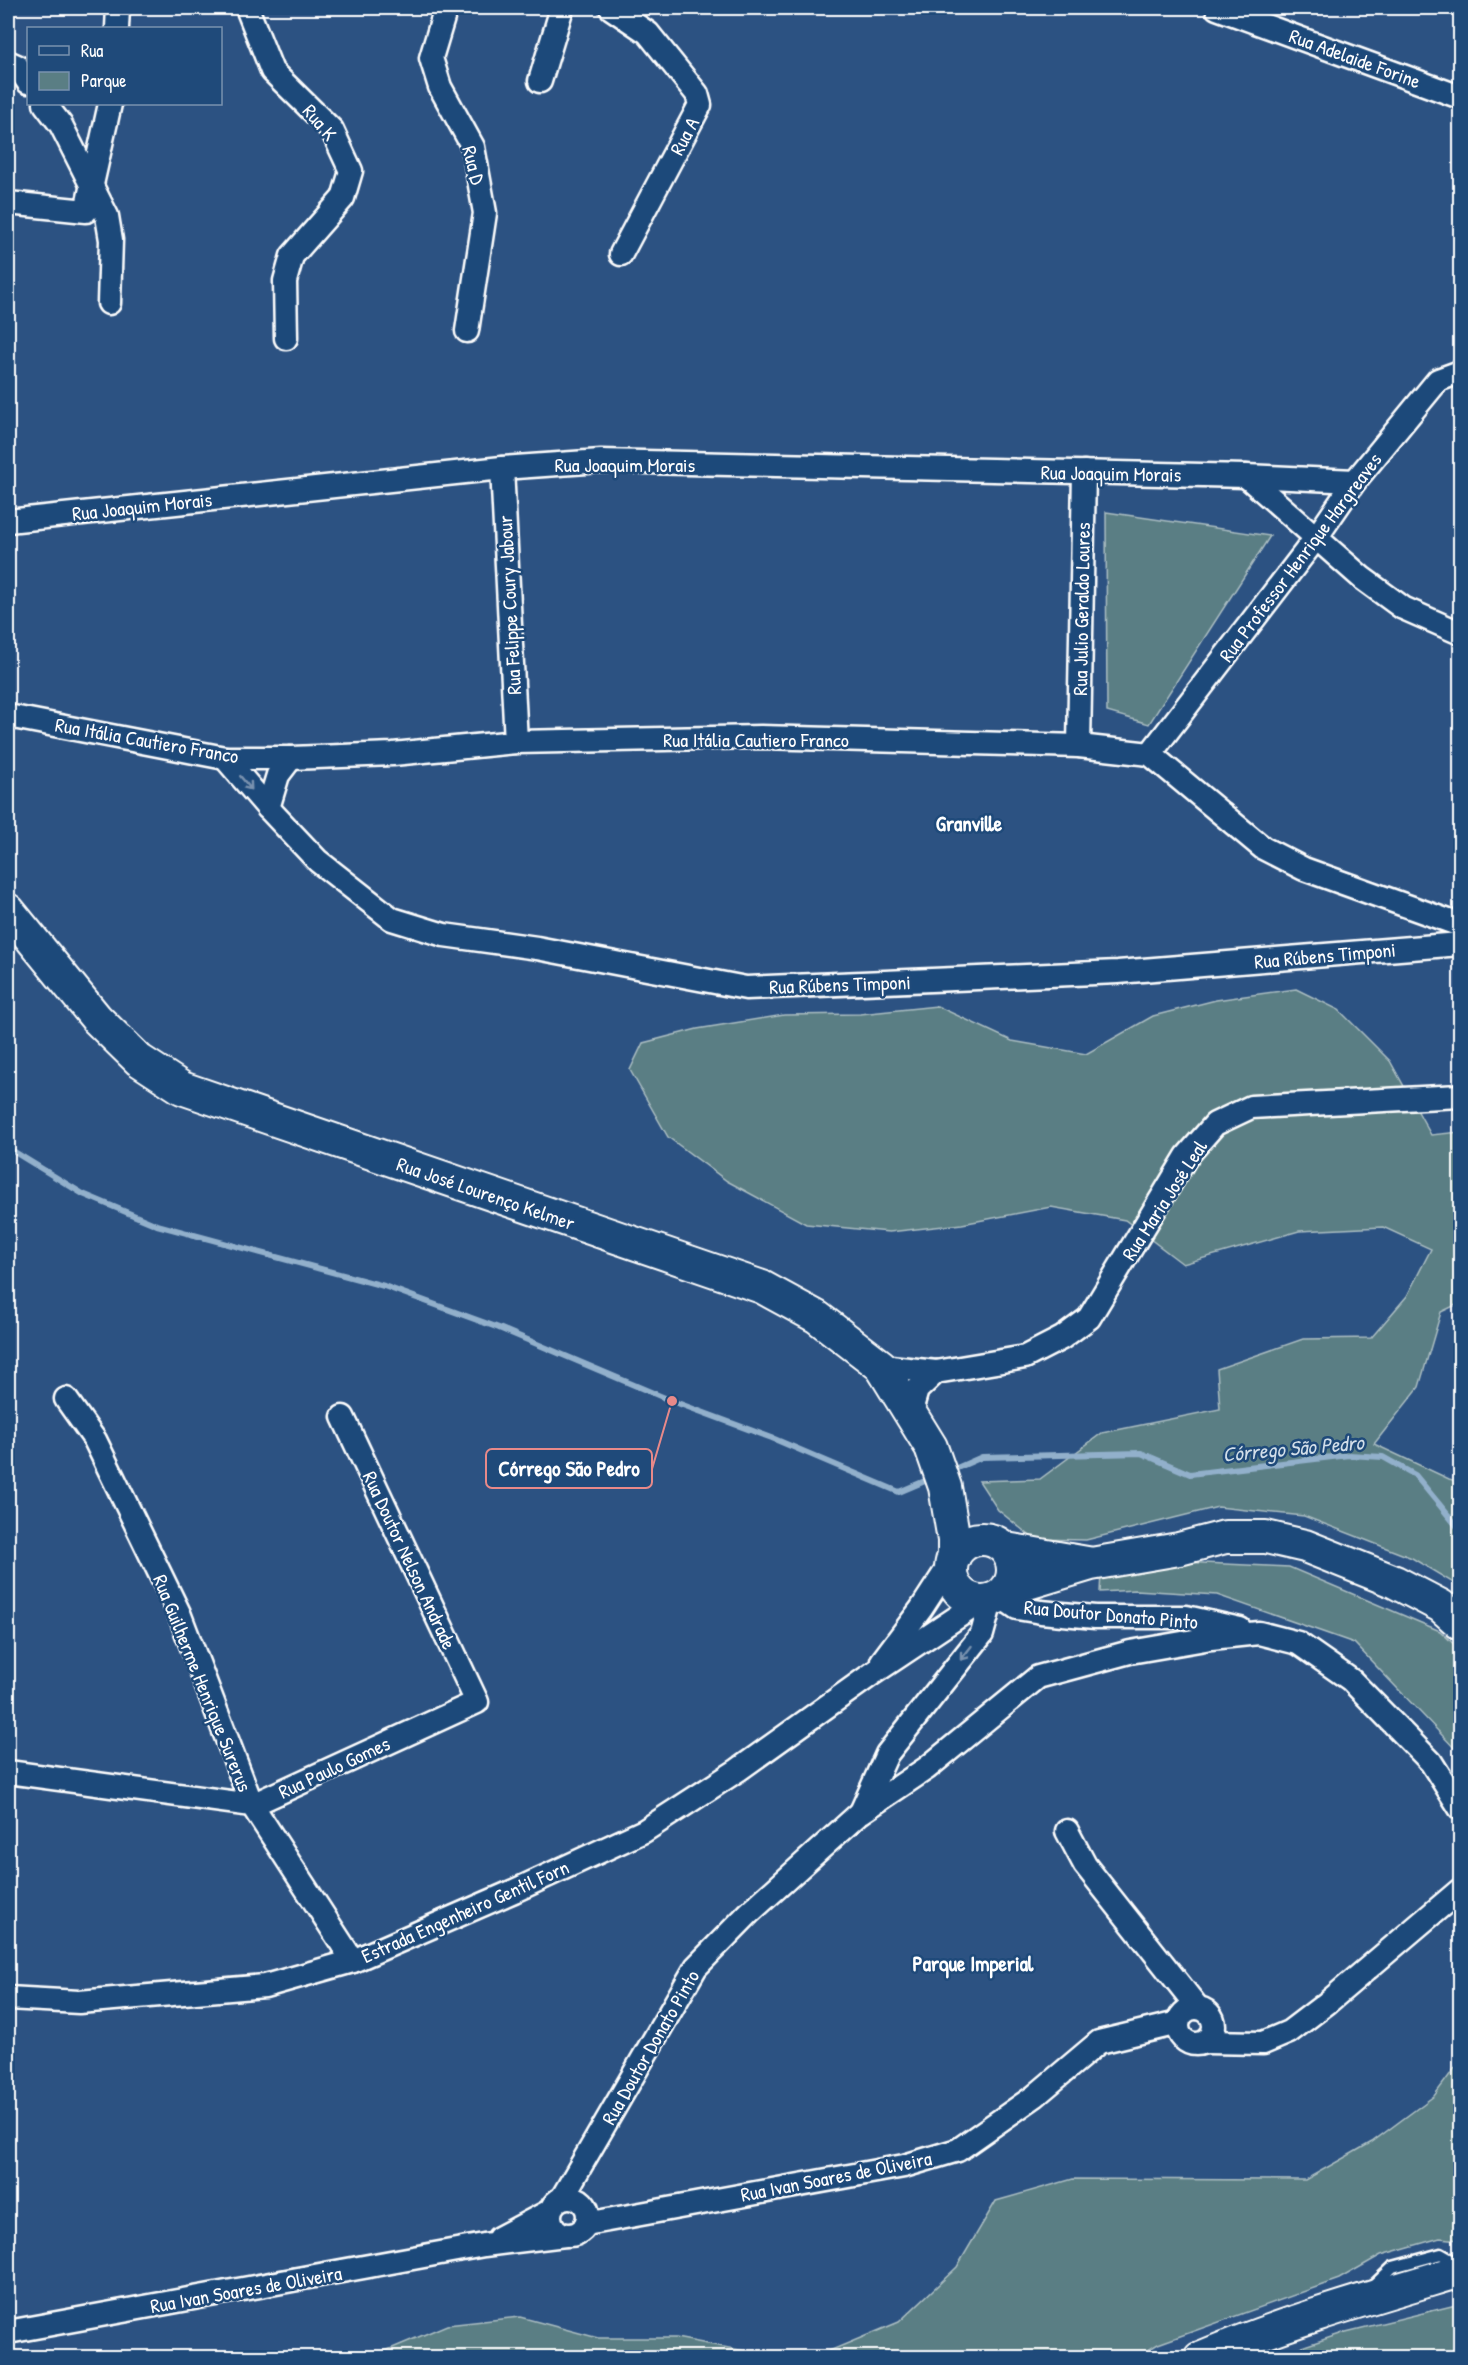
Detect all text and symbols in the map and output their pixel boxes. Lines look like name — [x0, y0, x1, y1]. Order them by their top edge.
street label: Rua Adelaide Forine — [1286, 22, 1424, 94]
legend — [27, 27, 222, 105]
text: Rua — [81, 38, 103, 63]
text: Parque — [81, 68, 126, 93]
street label: Rua K — [297, 98, 344, 146]
street label: Rua A — [663, 112, 705, 160]
street label: Rua D — [456, 143, 492, 188]
street label: Rua Professor Henrique Hargreaves — [1212, 447, 1388, 667]
street label: Rua Joaquim Morais — [555, 451, 696, 478]
street label: Rua Joaquim Morais — [1041, 458, 1182, 488]
street label: Rua Joaquim Morais — [71, 485, 214, 527]
street label: Rua Felippe Coury Jabour — [491, 514, 527, 695]
street label: Rua Julio Geraldo Loures — [1066, 522, 1096, 696]
street label: Rua Itália Cautiero Franco — [53, 711, 241, 769]
street label: Rua Itália Cautiero Franco — [663, 726, 849, 753]
one-way arrow — [240, 775, 253, 791]
district label: Granville — [936, 809, 1003, 838]
street label: Rua Rúbens Timponi — [1253, 935, 1397, 975]
street label: Rua Rúbens Timponi — [769, 968, 911, 1000]
street label: Rua Maria José Leal — [1115, 1134, 1213, 1265]
street label: Rua José Lourenço Kelmer — [393, 1150, 579, 1236]
water label: Córrego São Pedro — [1221, 1427, 1366, 1469]
callout: Córrego São Pedro — [486, 1449, 652, 1488]
text: Córrego São Pedro — [498, 1454, 640, 1484]
street label: Rua Doutor Nelson Andrade — [357, 1467, 463, 1653]
street label: Rua Guilherme Henrique Surerus — [147, 1571, 259, 1796]
street label: Rua Doutor Donato Pinto — [1023, 1593, 1199, 1635]
one-way arrow — [960, 1645, 973, 1661]
street label: Rua Paulo Gomes — [274, 1729, 394, 1805]
street label: Estrada Engenheiro Gentil Forn — [357, 1853, 573, 1969]
district label: Parque Imperial — [913, 1949, 1034, 1979]
street label: Rua Doutor Donato Pinto — [595, 1965, 705, 2129]
street label: Rua Ivan Soares de Oliveira — [738, 2144, 934, 2208]
street label: Rua Ivan Soares de Oliveira — [148, 2259, 344, 2319]

